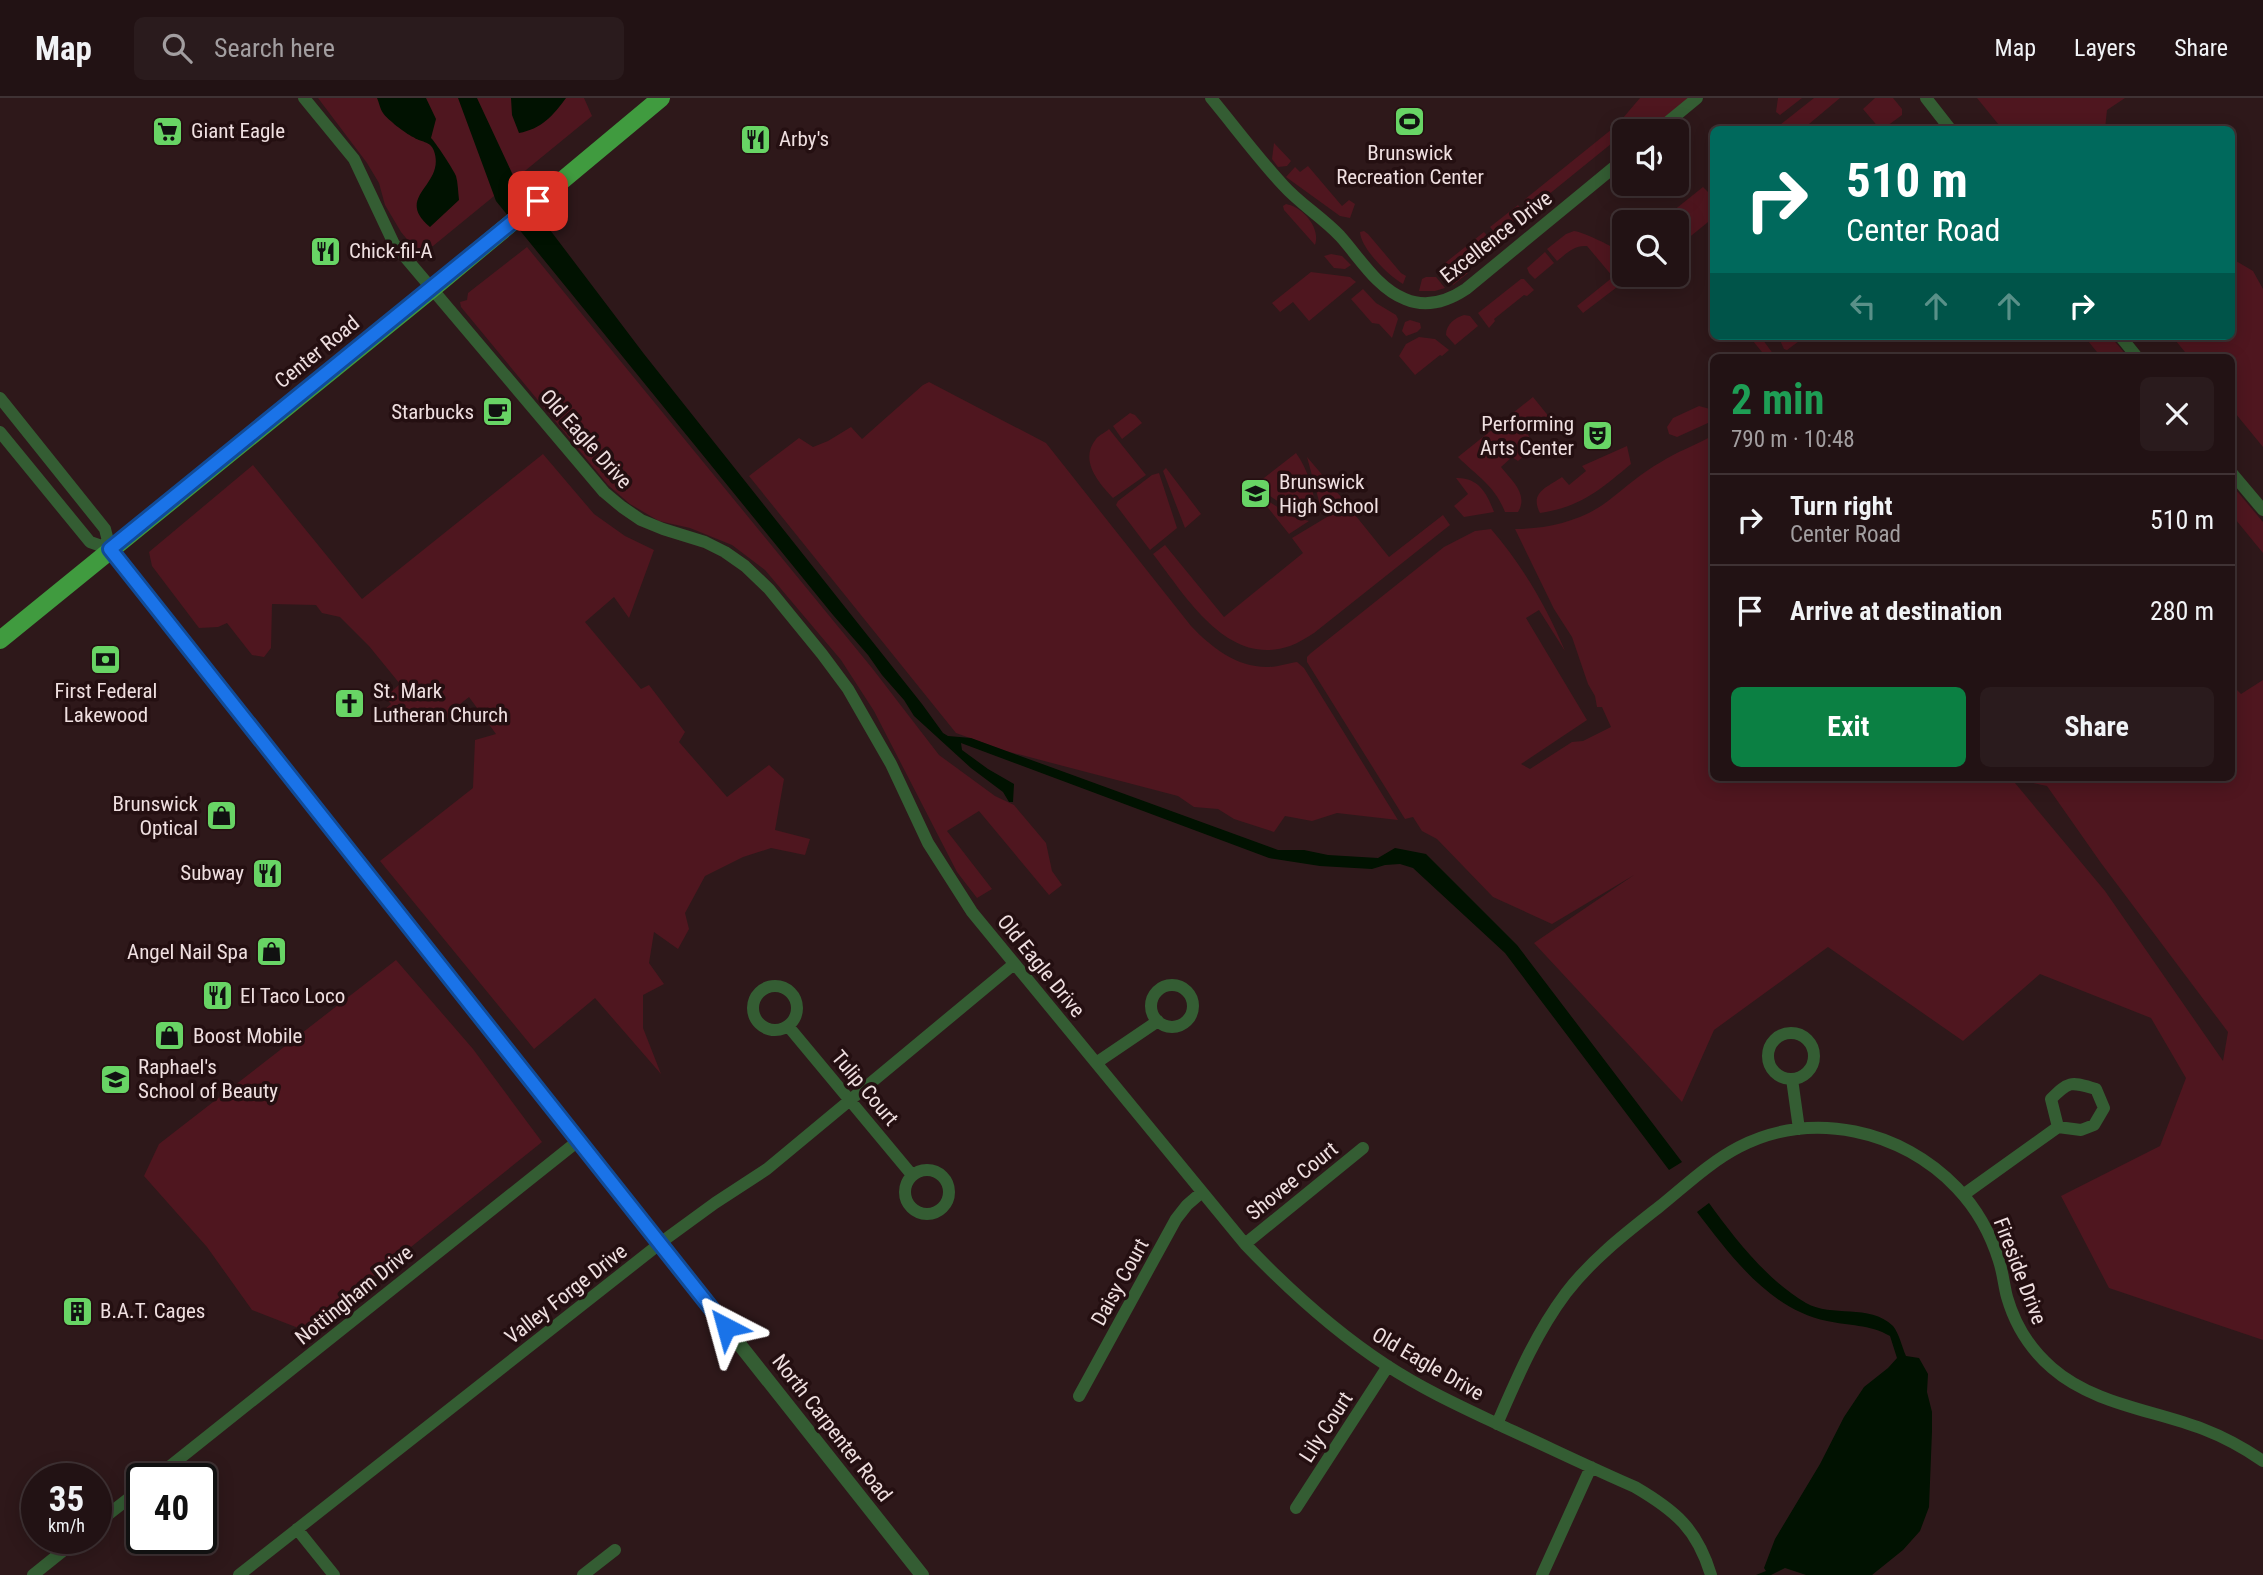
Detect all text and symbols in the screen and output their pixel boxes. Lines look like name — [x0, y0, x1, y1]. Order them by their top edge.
search box — [134, 17, 624, 80]
text: Map — [35, 29, 92, 68]
icon: search — [158, 29, 196, 67]
text: Search here — [214, 33, 335, 63]
text: Map — [1995, 34, 2036, 62]
text: Layers — [2074, 34, 2136, 62]
text: Share — [2174, 34, 2228, 62]
sports icon: Brunswick Recreation Center — [1393, 104, 1427, 138]
supermarket icon: Giant Eagle — [151, 114, 185, 148]
place label: Giant Eagle — [191, 119, 285, 143]
map controls — [1612, 119, 1689, 287]
button: sound — [1612, 119, 1689, 196]
restaurant icon: Arby's — [739, 122, 773, 156]
place label: Arby's — [779, 127, 829, 151]
place label: Brunswick Recreation Center — [1336, 141, 1484, 189]
text: 510 m — [1846, 152, 1968, 209]
icon: right — [1731, 154, 1822, 245]
pin — [508, 171, 568, 231]
icon: arrive — [519, 182, 557, 220]
street label: Excellence Drive — [1435, 186, 1557, 288]
button: search — [1612, 210, 1689, 287]
text: Center Road — [1846, 211, 2000, 249]
restaurant icon: Chick-fil-A — [309, 234, 343, 268]
place label: Chick-fil-A — [349, 239, 433, 263]
icon: left — [1844, 287, 1882, 325]
icon: ahead — [1917, 287, 1955, 325]
icon: ahead — [1990, 287, 2028, 325]
icon: right — [2063, 287, 2101, 325]
street label: Center Road — [270, 311, 364, 393]
text: 2 min — [1731, 375, 1824, 424]
button: close — [2140, 377, 2214, 451]
street label: Old Eagle Drive — [535, 385, 637, 494]
cafe icon: Starbucks — [480, 395, 514, 429]
place label: Starbucks — [391, 400, 474, 424]
place label: Performing Arts Center — [1480, 412, 1574, 460]
theatre icon: Performing Arts Center — [1580, 419, 1614, 453]
text: 790 m · 10:48 — [1731, 426, 1855, 453]
place label: Brunswick High School — [1279, 470, 1379, 518]
school or university icon: Brunswick High School — [1239, 477, 1273, 511]
text: Turn right — [1790, 491, 1892, 521]
icon: right — [1731, 501, 1769, 539]
text: 510 m — [2150, 505, 2214, 535]
text: Center Road — [1790, 521, 1901, 548]
icon: arrive — [1731, 592, 1769, 630]
text: Arrive at destination — [1790, 596, 2002, 626]
text: 280 m — [2150, 596, 2214, 626]
bank icon: First Federal Lakewood — [89, 642, 123, 676]
place label: First Federal Lakewood — [55, 679, 157, 727]
place label: St. Mark Lutheran Church — [373, 679, 508, 727]
church icon: St. Mark Lutheran Church — [333, 686, 367, 720]
button: Exit — [1731, 687, 1966, 767]
button: Share — [1980, 687, 2214, 767]
place label: Brunswick Optical — [113, 792, 199, 840]
shop icon: Brunswick Optical — [204, 799, 238, 833]
restaurant icon: Subway — [250, 856, 284, 890]
place label: Subway — [180, 861, 244, 885]
street label: Old Eagle Drive — [992, 910, 1090, 1022]
shop icon: Angel Nail Spa — [254, 935, 288, 969]
place label: Angel Nail Spa — [127, 940, 248, 964]
restaurant icon: El Taco Loco — [200, 979, 234, 1013]
place label: El Taco Loco — [240, 984, 345, 1008]
shop icon: Boost Mobile — [153, 1019, 187, 1053]
place label: Boost Mobile — [193, 1024, 303, 1048]
street label: Tulip Court — [827, 1046, 903, 1130]
place label: Raphael's School of Beauty — [138, 1055, 278, 1103]
school or university icon: Raphael's School of Beauty — [98, 1062, 132, 1096]
street label: Shovee Court — [1242, 1137, 1342, 1225]
street label: Fireside Drive — [1989, 1214, 2051, 1328]
street label: Daisy Court — [1086, 1234, 1154, 1330]
street label: Valley Forge Drive — [500, 1239, 632, 1349]
street label: Nottingham Drive — [290, 1240, 418, 1350]
position arrow — [689, 1290, 763, 1364]
building icon: B.A.T. Cages — [60, 1294, 94, 1328]
place label: B.A.T. Cages — [100, 1299, 205, 1323]
street label: Old Eagle Drive — [1368, 1322, 1488, 1406]
street label: North Carpenter Road — [767, 1350, 897, 1506]
street label: Lily Court — [1294, 1387, 1358, 1467]
speed limit sign: 40 — [126, 1463, 217, 1554]
text: 35 — [49, 1479, 84, 1520]
text: km/h — [48, 1515, 85, 1536]

